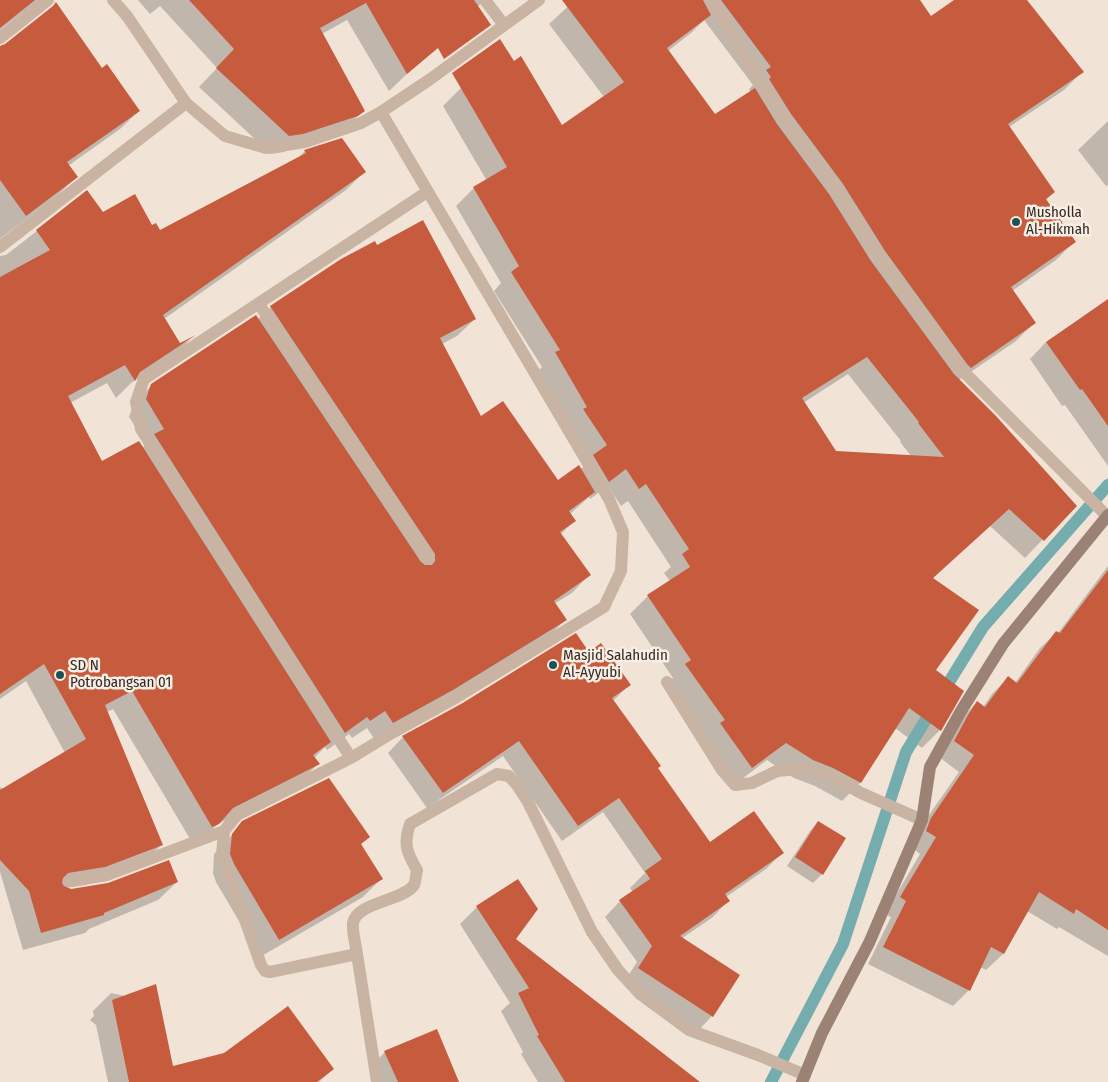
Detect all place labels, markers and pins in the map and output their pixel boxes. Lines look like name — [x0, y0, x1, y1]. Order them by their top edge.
place label: Musholla Al-Hikmah — [1026, 204, 1090, 239]
marker: Musholla Al-Hikmah — [1010, 216, 1022, 228]
place label: Masjid Salahudin Al-Ayyubi — [563, 647, 668, 682]
place label: SD N Potrobangsan 01 — [70, 657, 171, 692]
marker: Masjid Salahudin Al-Ayyubi — [547, 659, 559, 671]
marker: SD N Potrobangsan 01 — [54, 669, 66, 681]

